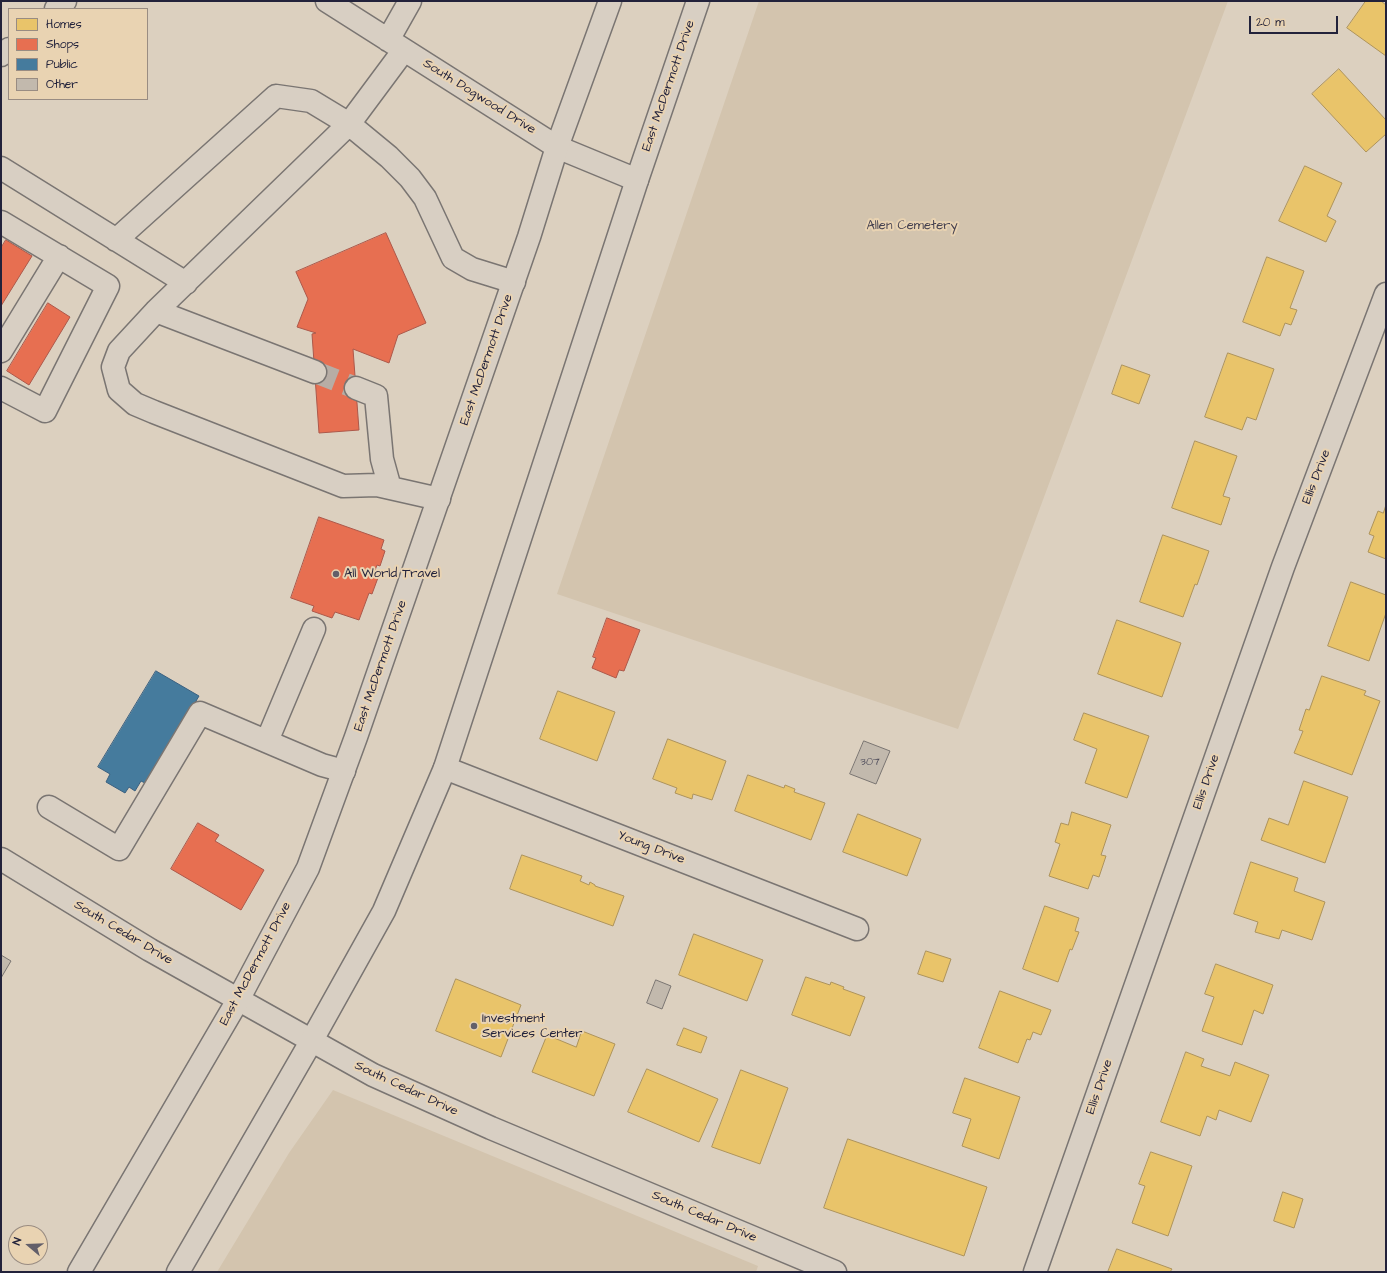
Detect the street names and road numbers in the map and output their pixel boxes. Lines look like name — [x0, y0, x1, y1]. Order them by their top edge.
street label: East McDermott Drive — [639, 19, 699, 153]
street label: South Dogwood Drive — [420, 56, 538, 138]
street label: East McDermott Drive — [457, 293, 517, 427]
street label: Ellis Drive — [1300, 448, 1334, 506]
street label: East McDermott Drive — [351, 599, 411, 733]
street label: Ellis Drive — [1190, 753, 1224, 811]
street label: Young Drive — [615, 828, 687, 868]
street label: South Cedar Drive — [71, 897, 175, 969]
street label: East McDermott Drive — [217, 900, 295, 1028]
street label: South Cedar Drive — [352, 1058, 460, 1120]
street label: Ellis Drive — [1083, 1058, 1117, 1116]
street label: South Cedar Drive — [649, 1188, 759, 1246]

